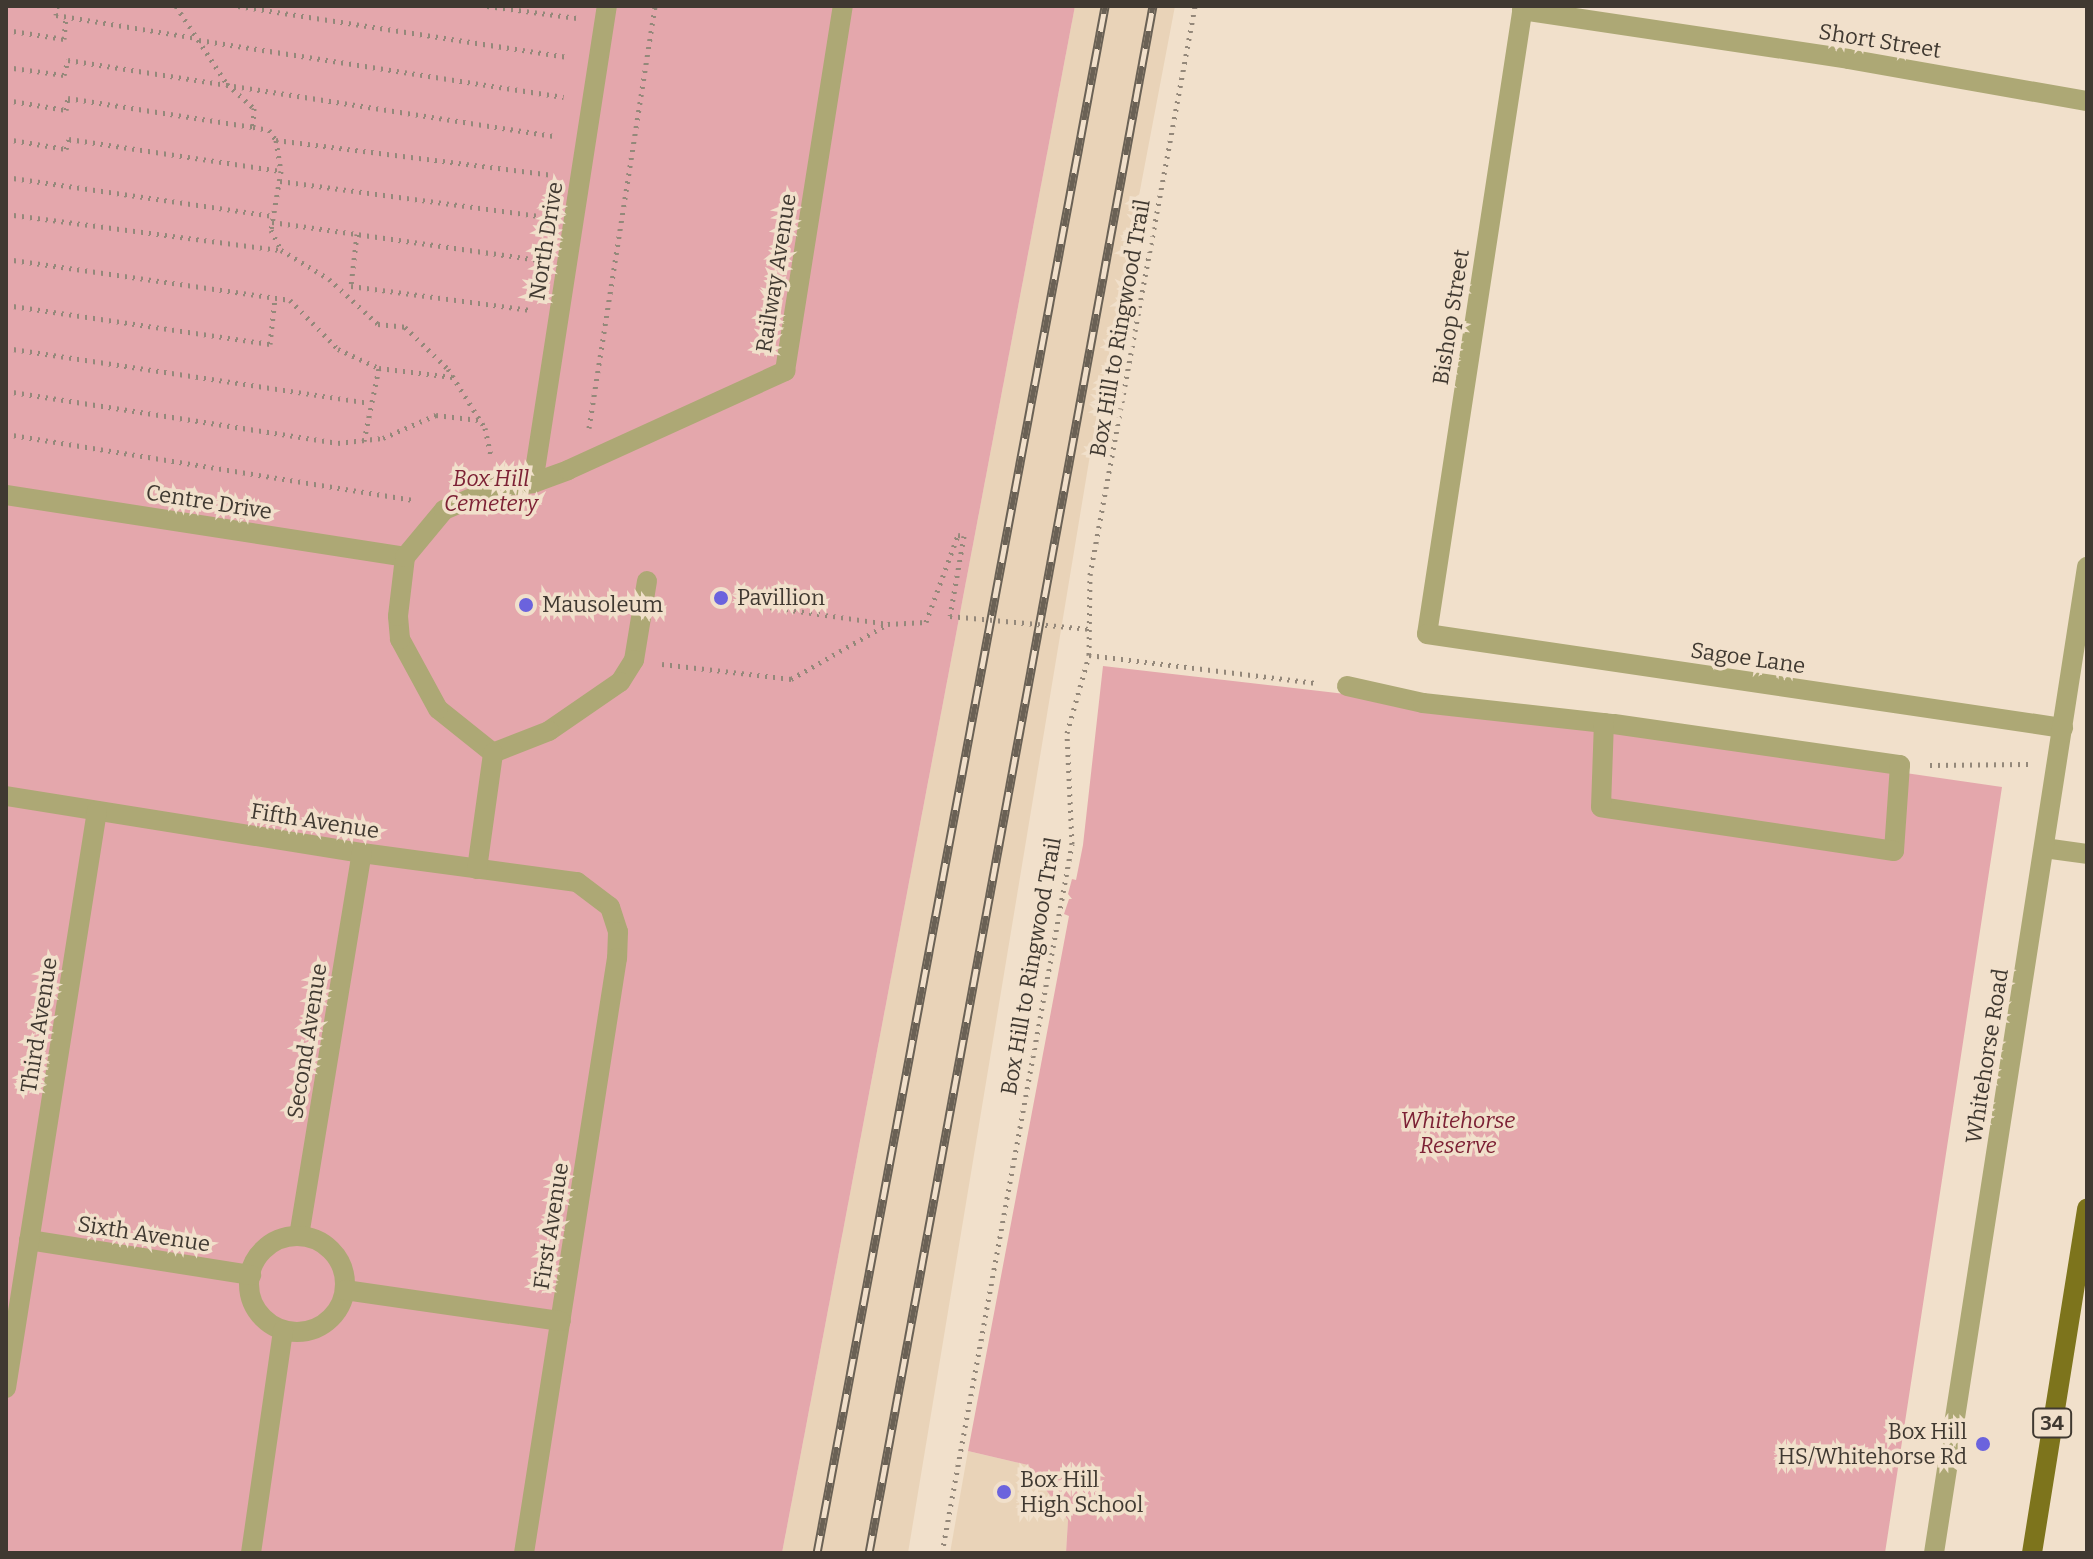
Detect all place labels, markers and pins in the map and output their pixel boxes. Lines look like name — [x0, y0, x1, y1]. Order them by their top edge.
place label: Pavillion — [737, 585, 825, 611]
marker: Pavillion — [712, 589, 730, 607]
place label: Mausoleum — [542, 592, 663, 618]
marker: Mausoleum — [517, 596, 535, 614]
place label: Box Hill HS/Whitehorse Rd — [1778, 1418, 1967, 1470]
marker: Box Hill HS/Whitehorse Rd — [1974, 1435, 1992, 1453]
place label: Box Hill High School — [1020, 1466, 1143, 1518]
marker: Box Hill High School — [995, 1483, 1013, 1501]

